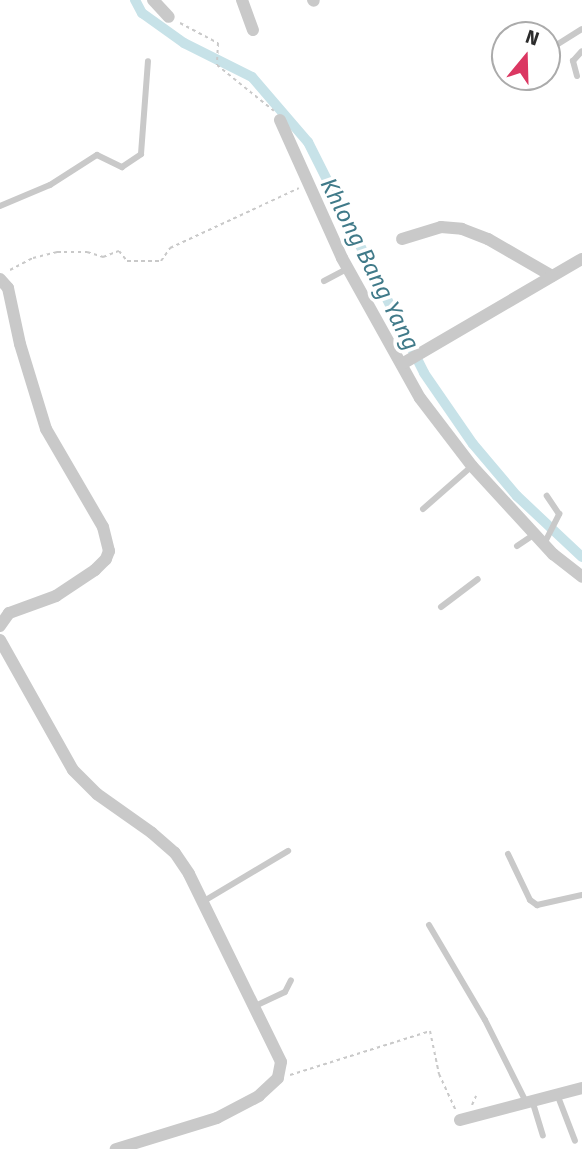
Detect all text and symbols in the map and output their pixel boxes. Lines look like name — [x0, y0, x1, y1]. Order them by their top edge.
north arrow — [491, 21, 561, 91]
text: N — [523, 25, 542, 50]
water label: Khlong Bang Yang — [315, 173, 425, 355]

